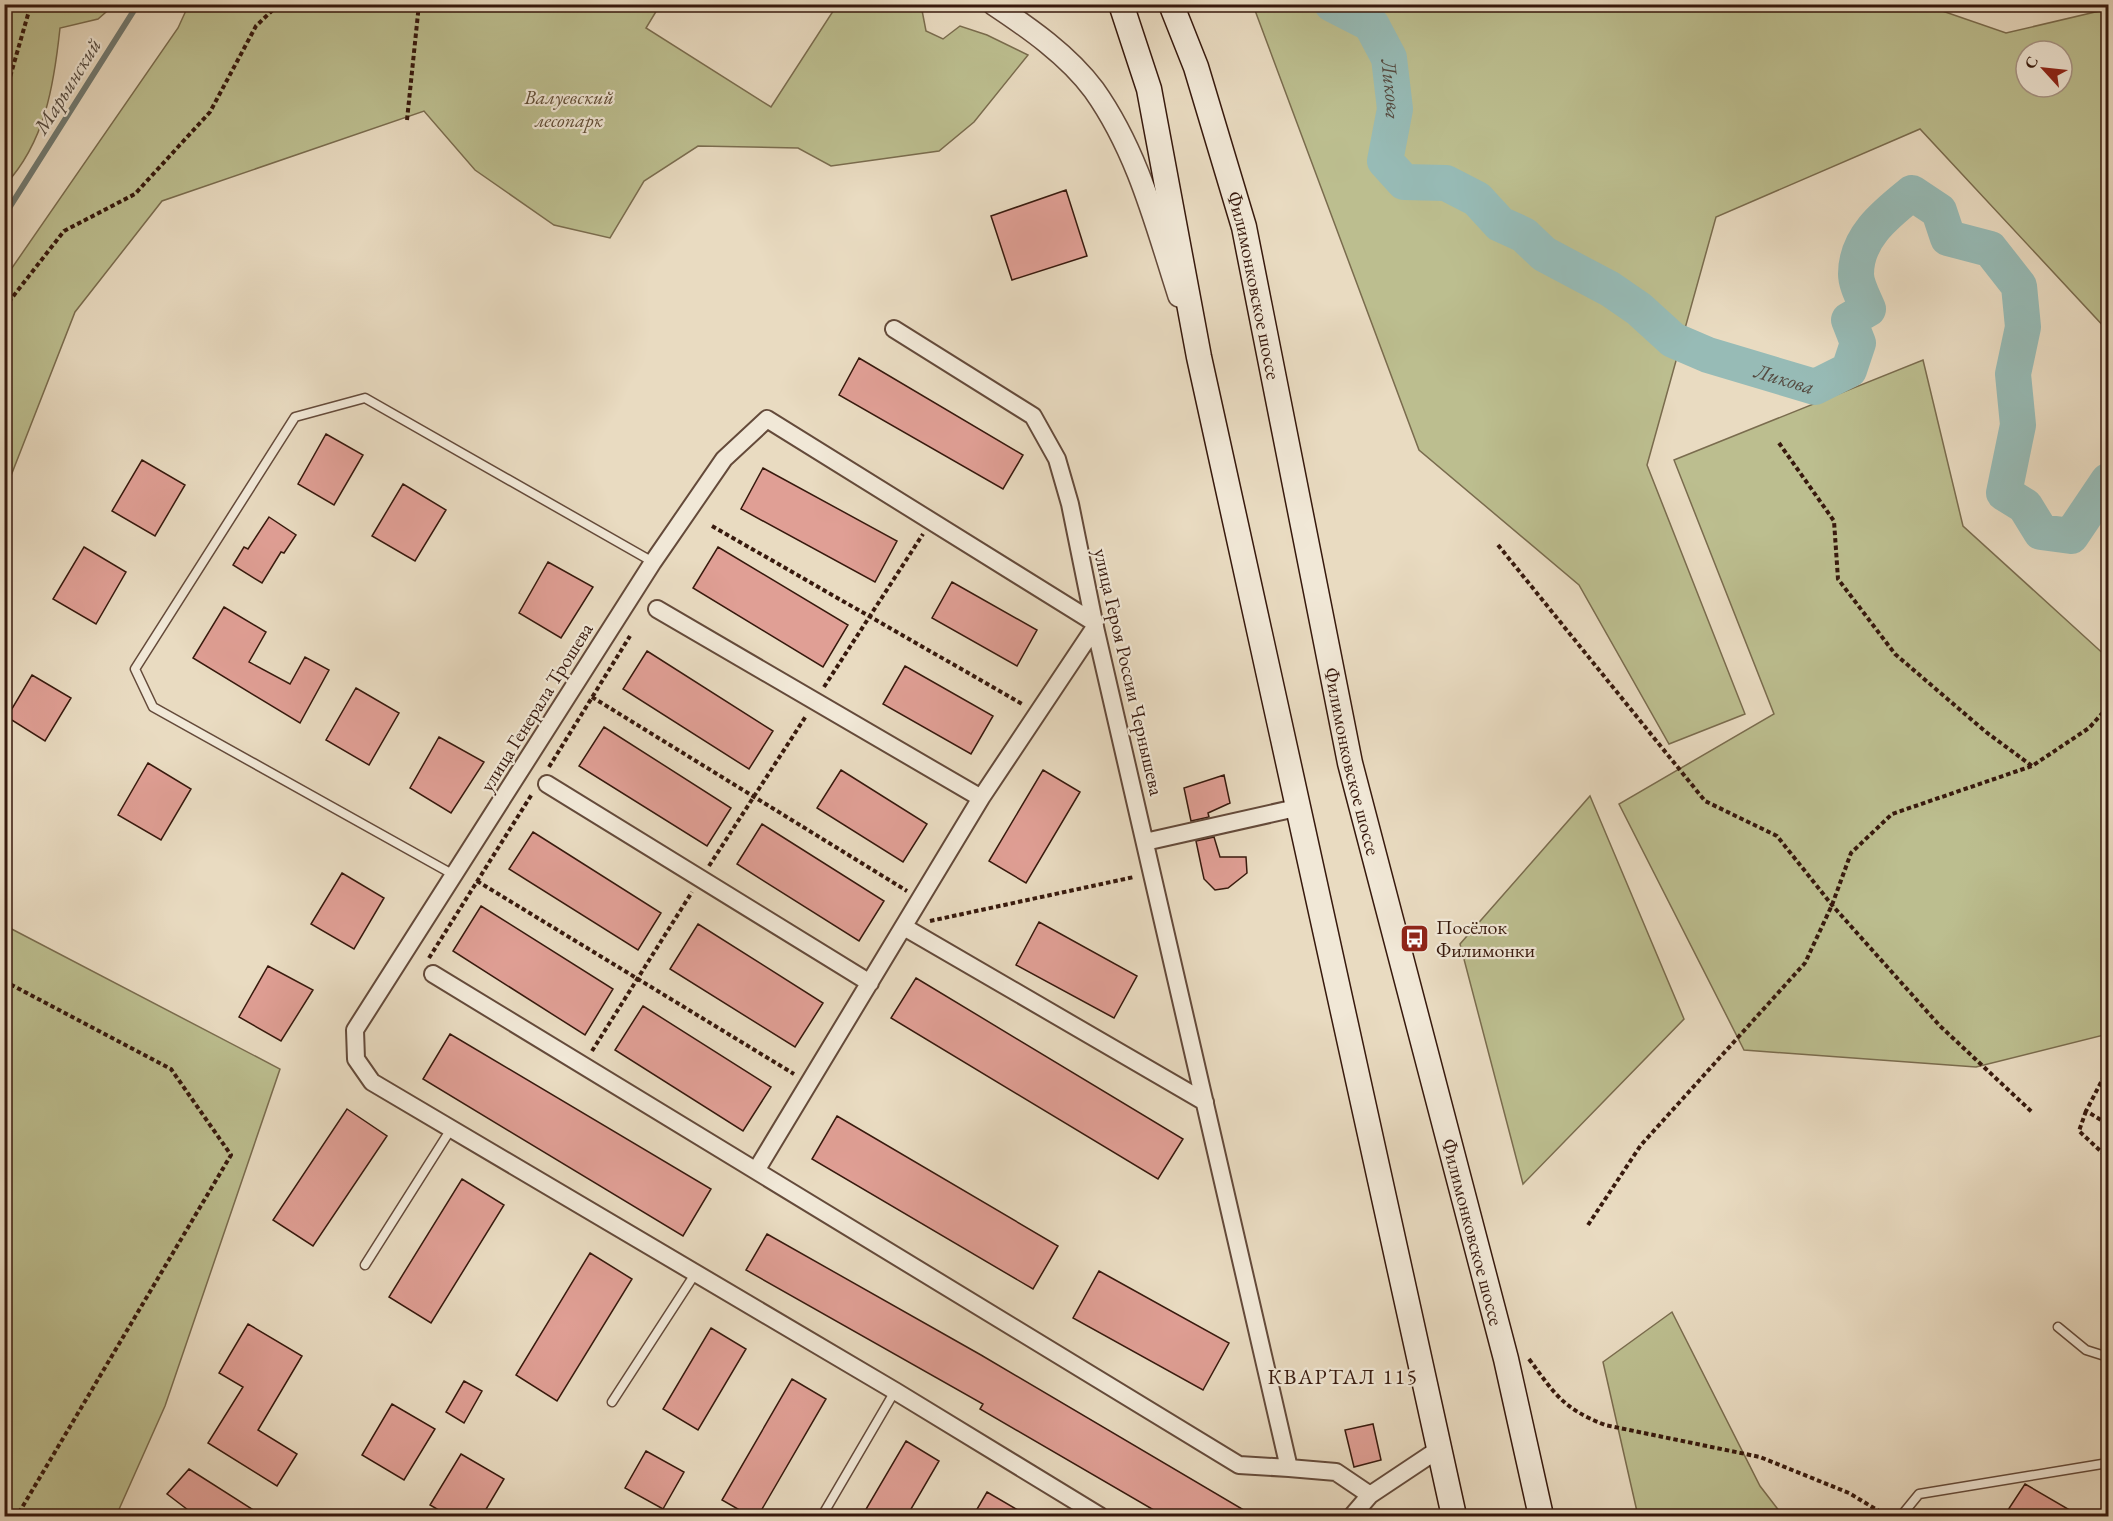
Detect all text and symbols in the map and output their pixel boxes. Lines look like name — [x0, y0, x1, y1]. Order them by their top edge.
water label: Марьинский — [26, 33, 107, 141]
north arrow — [2014, 39, 2074, 99]
text: С — [2019, 53, 2043, 72]
water label: Ликова — [1376, 57, 1408, 122]
park label: Валуевский лесопарк — [523, 84, 614, 133]
street label: Филимонковское шоссе — [1221, 188, 1287, 382]
water label: Ликова — [1751, 356, 1818, 400]
street label: улица Героя России Чернышева — [1088, 546, 1170, 798]
street label: улица Генерала Трошева — [473, 618, 599, 796]
street label: Филимонковское шоссе — [1318, 665, 1387, 858]
place label: Посёлок Филимонки — [1436, 914, 1535, 963]
bus stop icon: Посёлок Филимонки — [1399, 922, 1431, 954]
street label: Филимонковское шоссе — [1436, 1136, 1510, 1328]
district label: КВАРТАЛ 115 — [1267, 1362, 1419, 1391]

